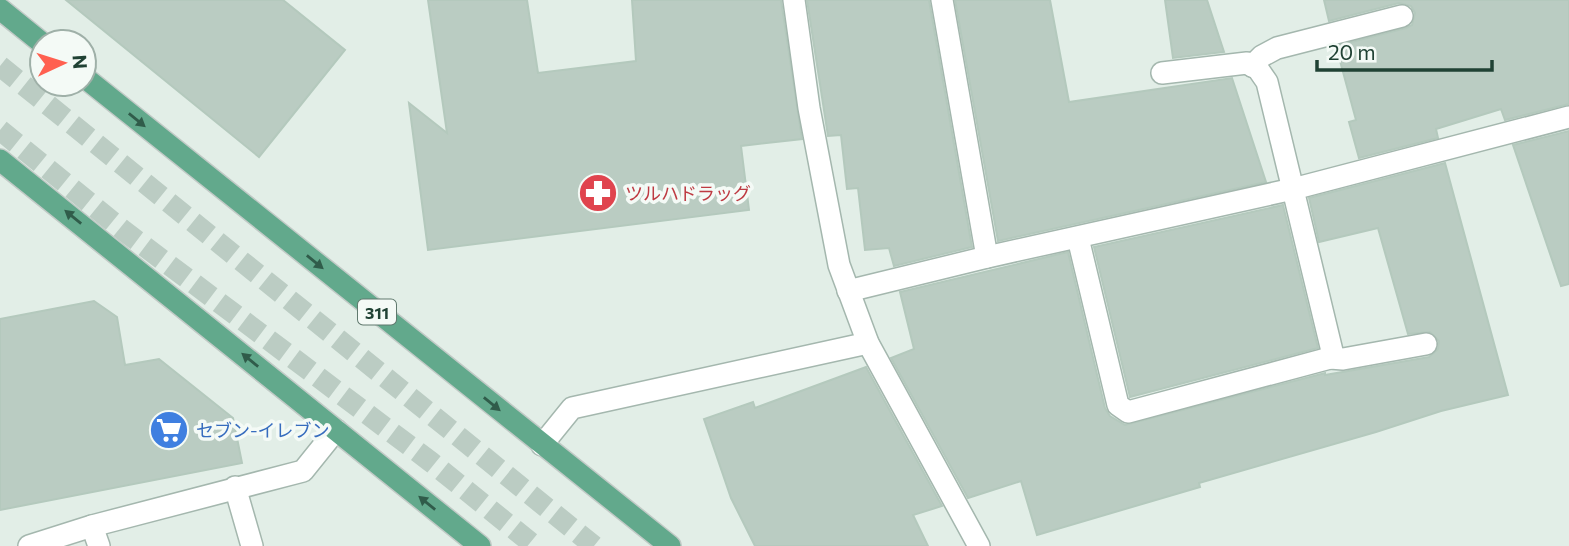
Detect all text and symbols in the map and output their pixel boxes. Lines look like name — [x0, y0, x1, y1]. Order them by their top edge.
north arrow — [28, 28, 98, 98]
scale bar — [1317, 28, 1492, 72]
text: 20 m — [1328, 39, 1376, 64]
text: N — [68, 54, 92, 70]
one-way arrow — [128, 112, 146, 127]
pharmacy icon: ツルハドラッグ — [577, 172, 619, 214]
place label: ツルハドラッグ — [625, 182, 751, 204]
one-way arrow — [64, 210, 82, 225]
one-way arrow — [305, 255, 323, 270]
road number: 311 — [358, 300, 396, 324]
one-way arrow — [241, 353, 258, 368]
one-way arrow — [483, 397, 501, 412]
supermarket icon: セブン-イレブン — [148, 409, 190, 451]
place label: セブン-イレブン — [196, 419, 330, 441]
one-way arrow — [418, 496, 436, 511]

